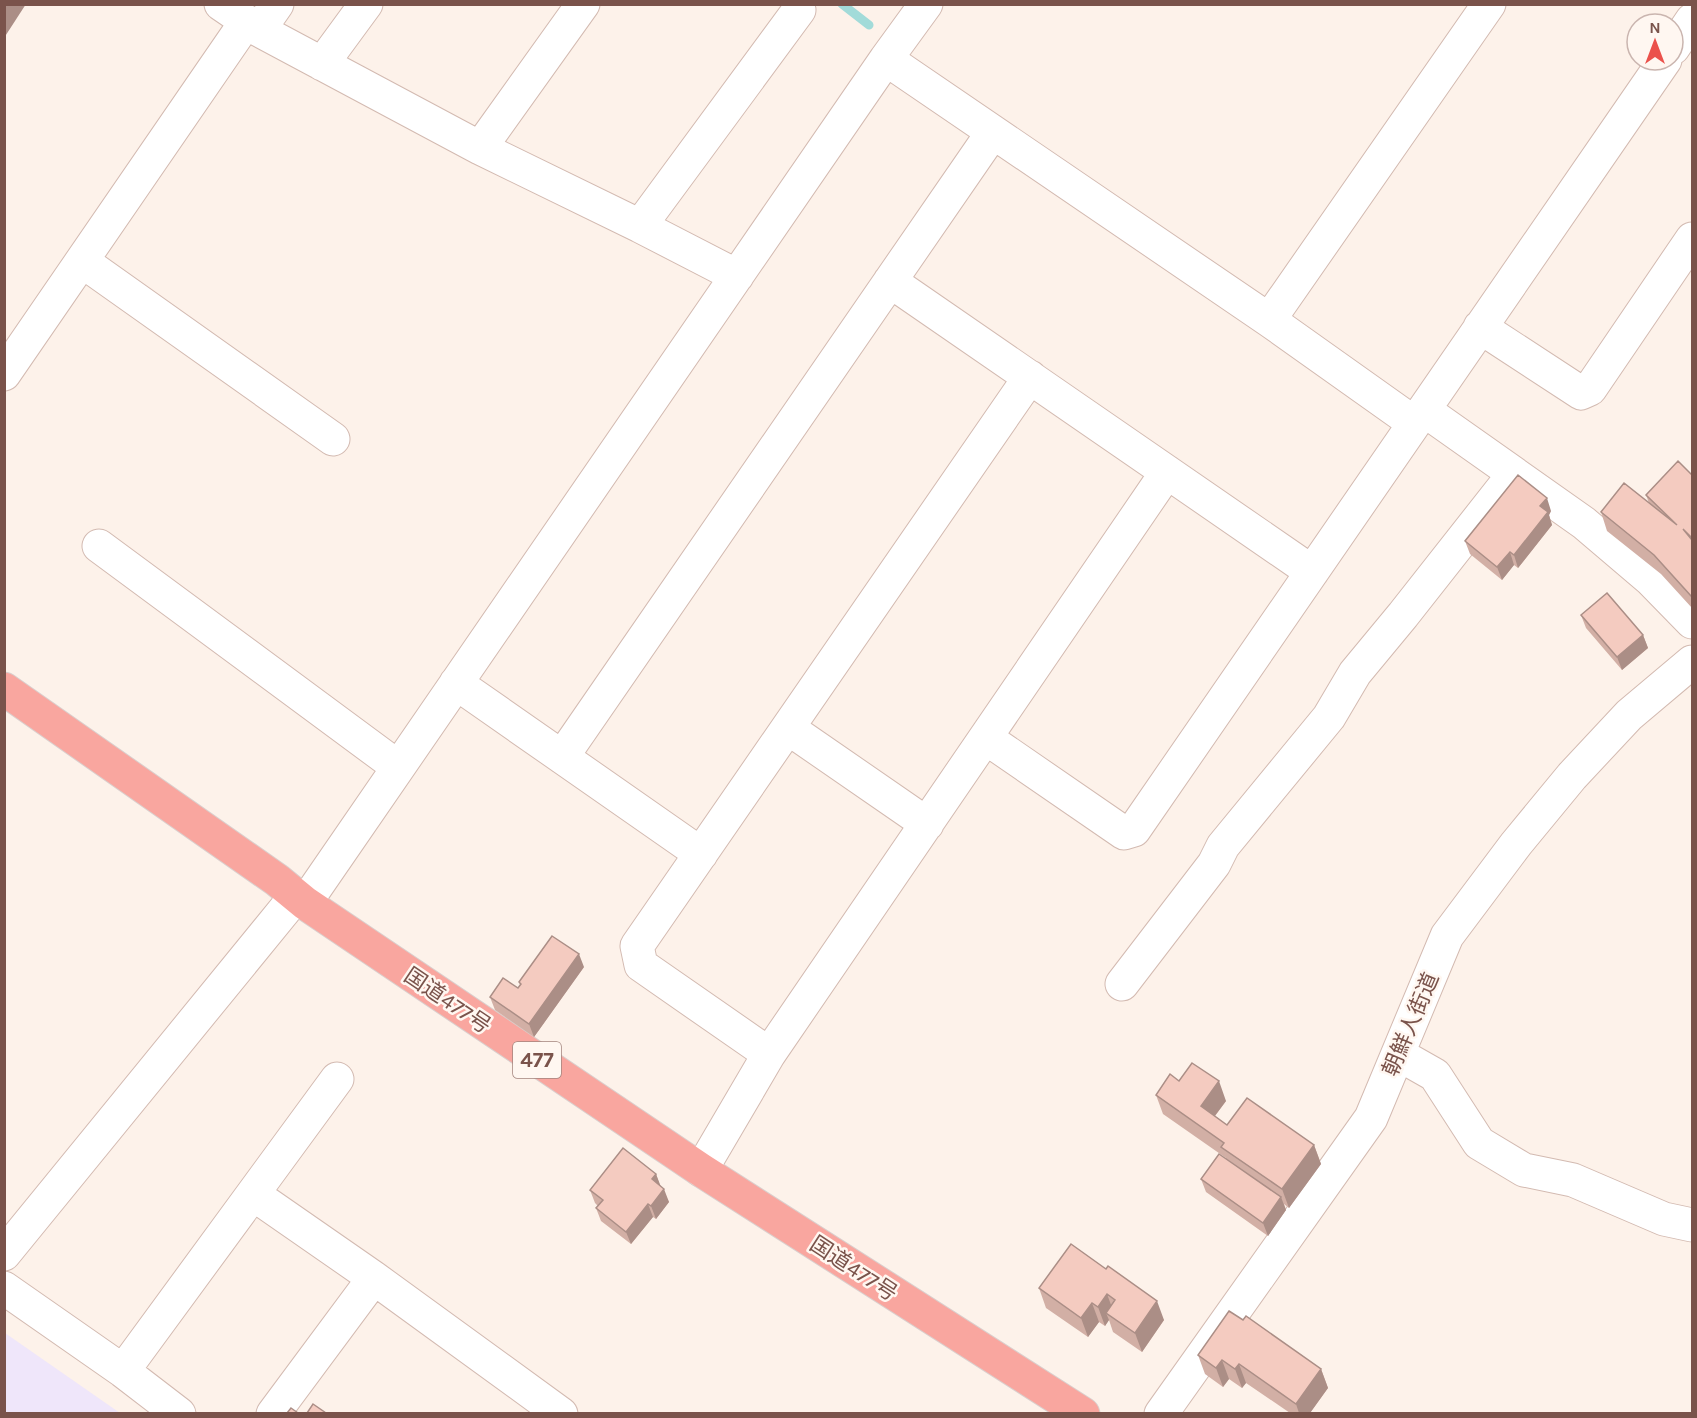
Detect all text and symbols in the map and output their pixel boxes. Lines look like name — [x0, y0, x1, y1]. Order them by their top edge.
north arrow — [1625, 12, 1685, 72]
text: N — [1649, 18, 1661, 37]
street label: 国道477号 — [399, 962, 496, 1039]
street label: 朝鮮人街道 — [1377, 969, 1444, 1080]
road number: 477 — [513, 1042, 561, 1078]
street label: 国道477号 — [805, 1231, 902, 1307]

